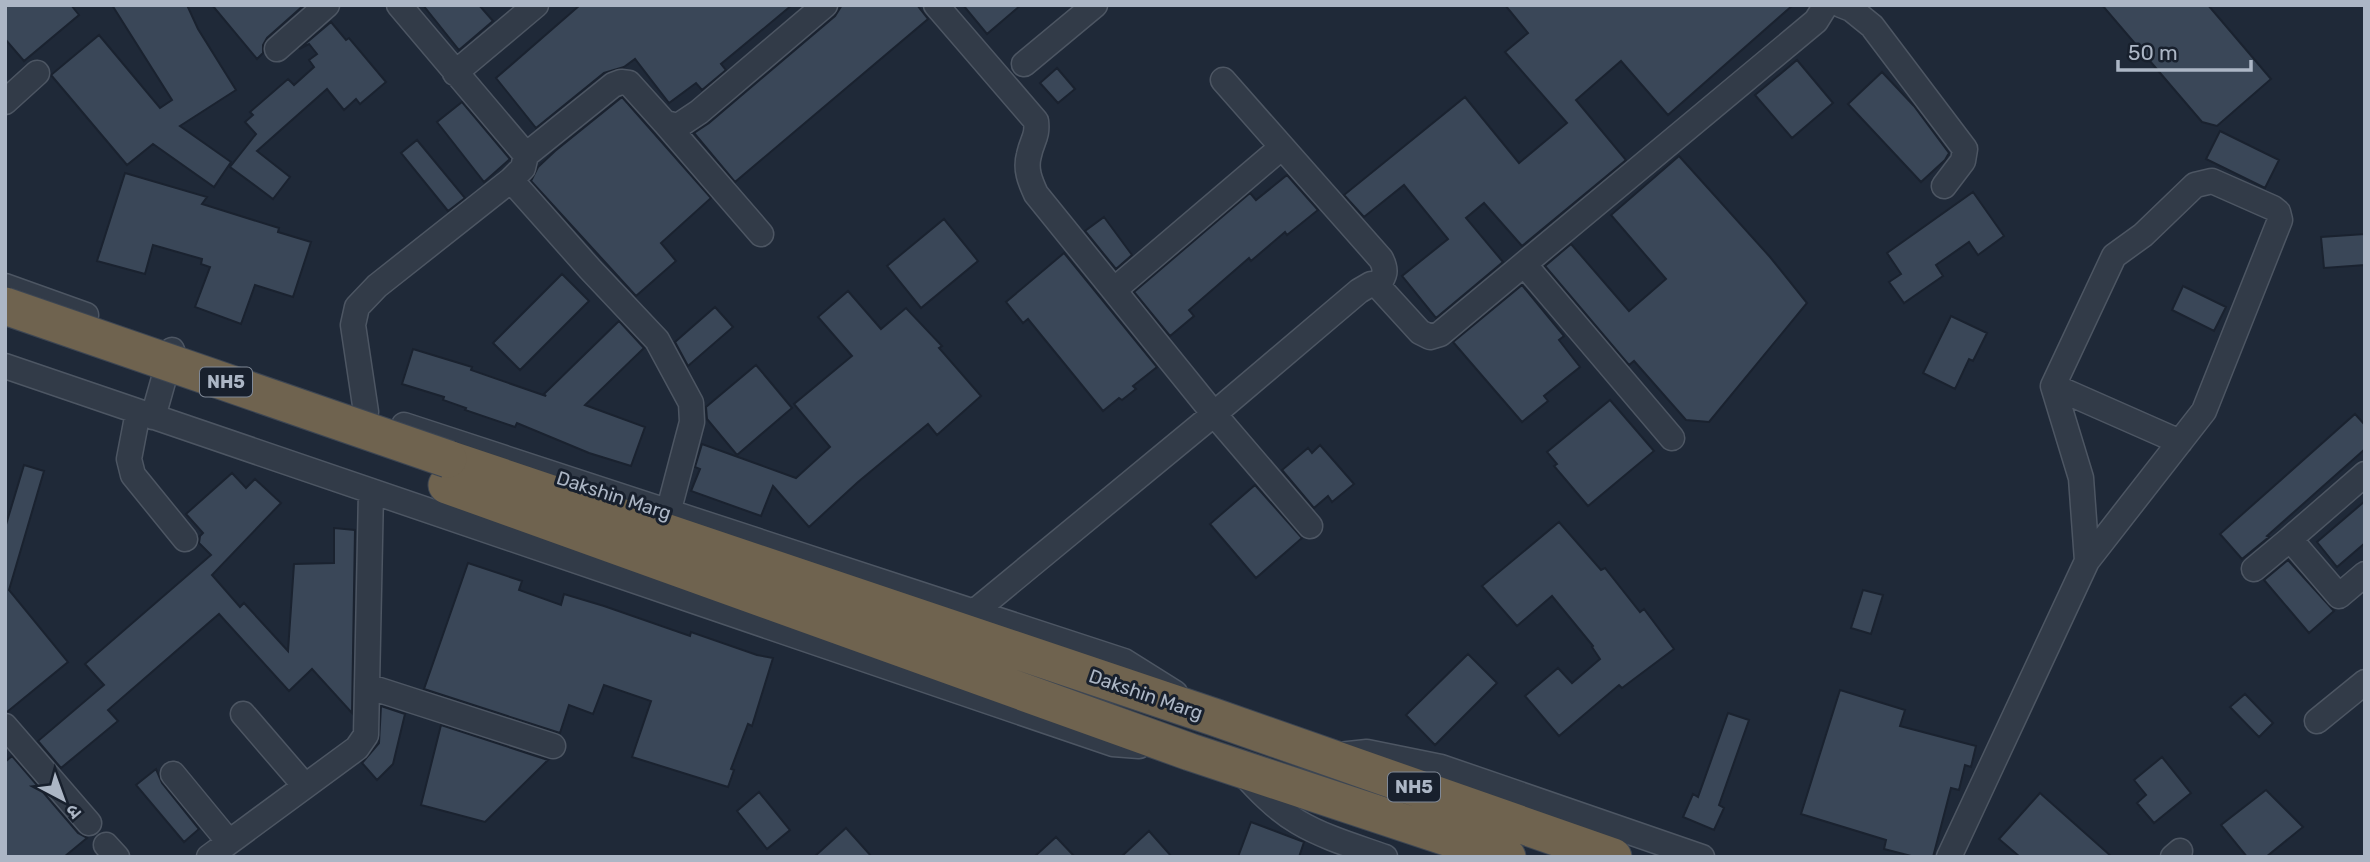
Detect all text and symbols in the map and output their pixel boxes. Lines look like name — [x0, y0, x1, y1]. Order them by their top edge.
scale bar — [2118, 28, 2251, 72]
text: 50 m — [2128, 40, 2178, 65]
road number: NH5 — [200, 368, 252, 396]
street label: Dakshin Marg — [554, 466, 674, 525]
street label: Dakshin Marg — [1086, 664, 1206, 725]
north arrow — [28, 764, 98, 834]
road number: NH5 — [1388, 772, 1440, 802]
text: उ — [61, 799, 86, 824]

